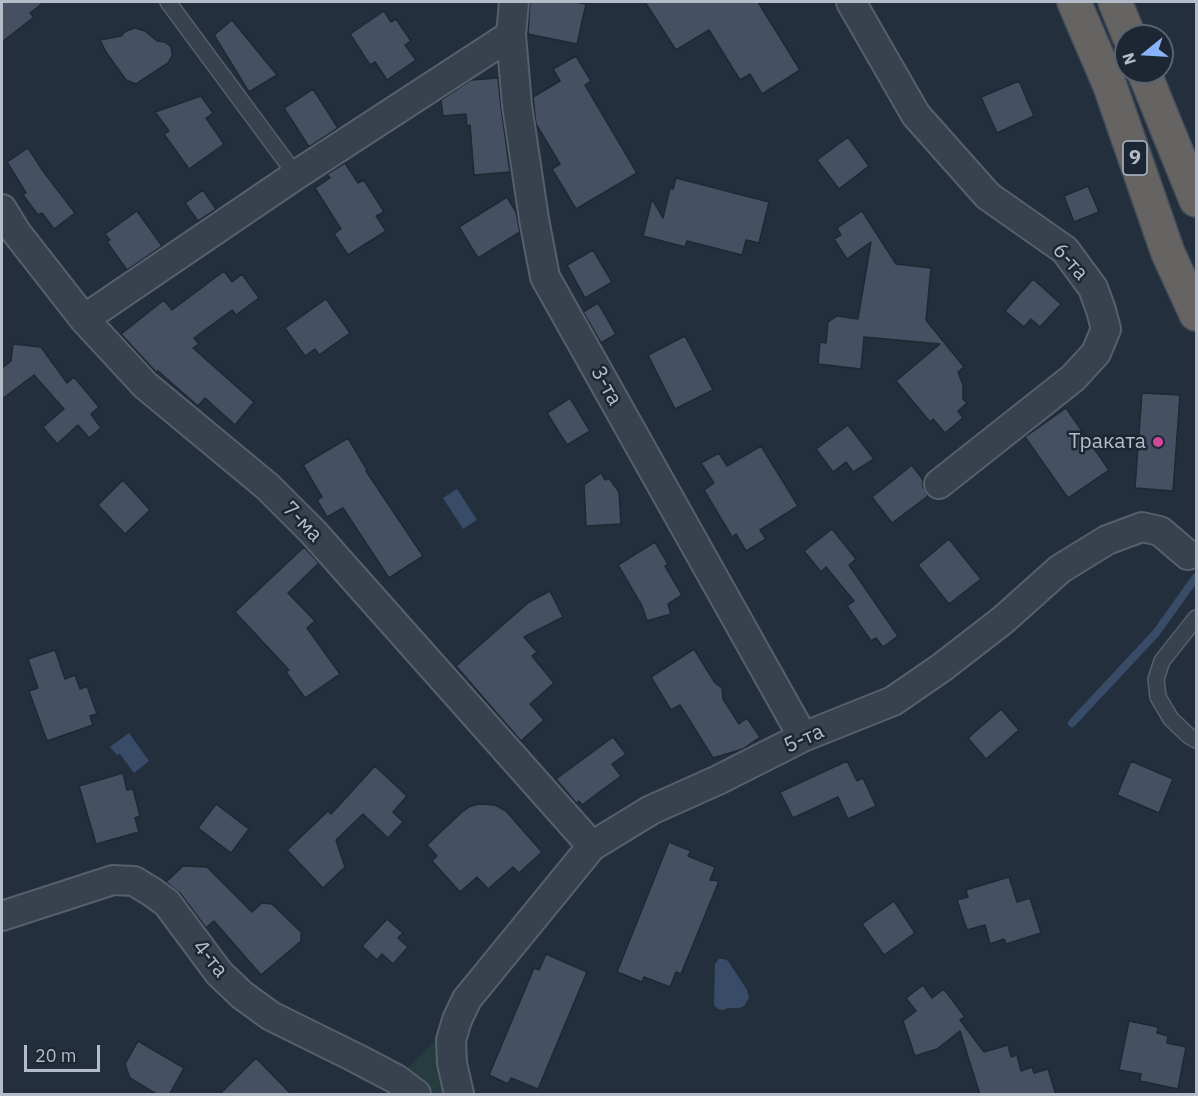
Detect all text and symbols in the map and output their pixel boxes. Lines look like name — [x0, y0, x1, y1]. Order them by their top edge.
north arrow — [1114, 24, 1174, 84]
text: N — [1117, 50, 1140, 68]
road number: 9 — [1123, 141, 1147, 175]
street label: 6-та — [1047, 238, 1093, 286]
street label: 3-та — [585, 362, 627, 410]
place label: Траката — [1069, 429, 1146, 455]
marker: Траката — [1151, 435, 1165, 449]
street label: 7-ма — [277, 496, 327, 548]
street label: 5-та — [780, 719, 828, 759]
street label: 4-та — [187, 935, 233, 983]
scale bar — [27, 1033, 104, 1071]
text: 20 m — [35, 1044, 77, 1067]

